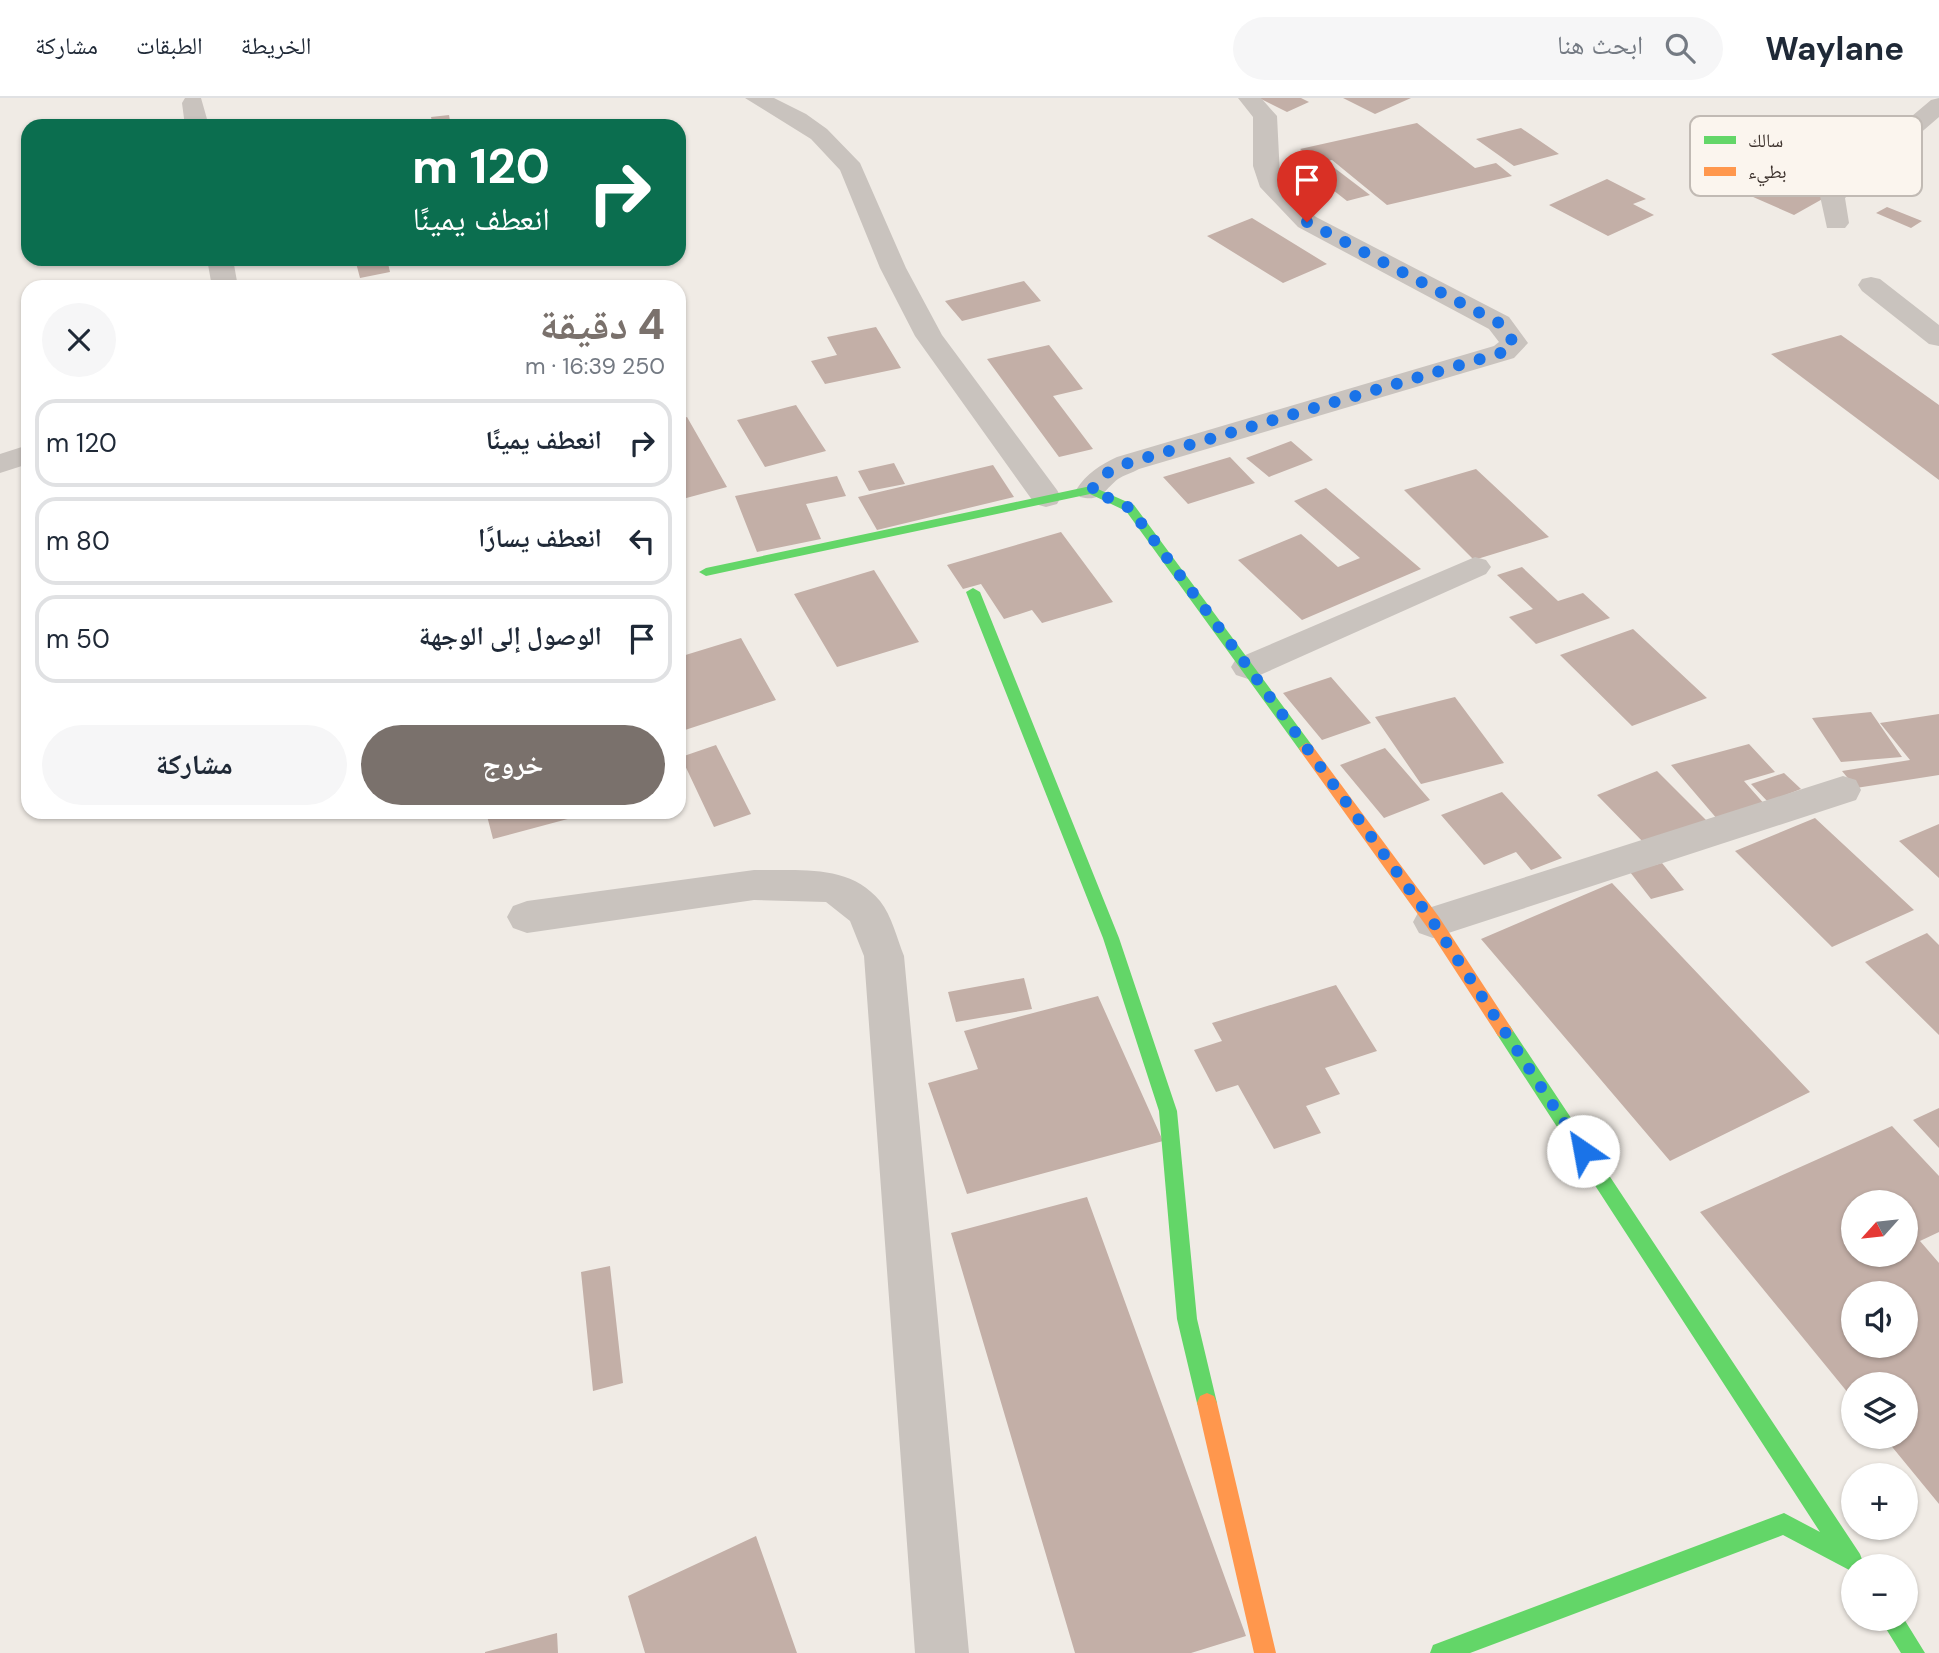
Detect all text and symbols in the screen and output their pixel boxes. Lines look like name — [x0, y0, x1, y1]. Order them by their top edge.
search box — [1233, 17, 1723, 80]
text: Waylane — [1765, 27, 1904, 70]
text: ابحث هنا — [1557, 28, 1643, 62]
icon: search — [1661, 29, 1699, 67]
text: مشاركة — [35, 30, 98, 61]
text: الطبقات — [136, 30, 203, 61]
text: الخريطة — [241, 30, 311, 61]
legend — [1690, 116, 1922, 196]
text: سالك — [1748, 128, 1783, 153]
text: 120 m — [412, 134, 550, 198]
icon: right — [574, 147, 665, 238]
pin — [1277, 150, 1337, 222]
text: بطيء — [1748, 159, 1787, 187]
icon: arrive — [1288, 161, 1326, 199]
text: انعطف يمينًا — [412, 198, 550, 240]
text: 4 دقيقة — [540, 297, 665, 352]
button: close — [42, 303, 116, 377]
text: 250 m · 16:39 — [525, 351, 665, 381]
text: انعطف يمينًا — [486, 423, 602, 457]
icon: right — [623, 424, 661, 462]
text: 120 m — [46, 426, 117, 460]
text: انعطف يسارًا — [478, 521, 602, 555]
icon: left — [623, 522, 661, 560]
text: 80 m — [46, 524, 110, 558]
text: الوصول إلى الوجهة — [419, 619, 602, 653]
icon: arrive — [623, 620, 661, 658]
text: 50 m — [46, 622, 110, 656]
button: مشاركة — [42, 725, 347, 805]
button: خروج — [361, 725, 665, 805]
position arrow — [1546, 1114, 1620, 1188]
north arrow — [1841, 1190, 1918, 1267]
map controls — [1841, 1190, 1918, 1631]
button: sound — [1841, 1281, 1918, 1358]
button: layers — [1841, 1372, 1918, 1449]
button: + — [1841, 1463, 1918, 1540]
button: − — [1841, 1554, 1918, 1631]

